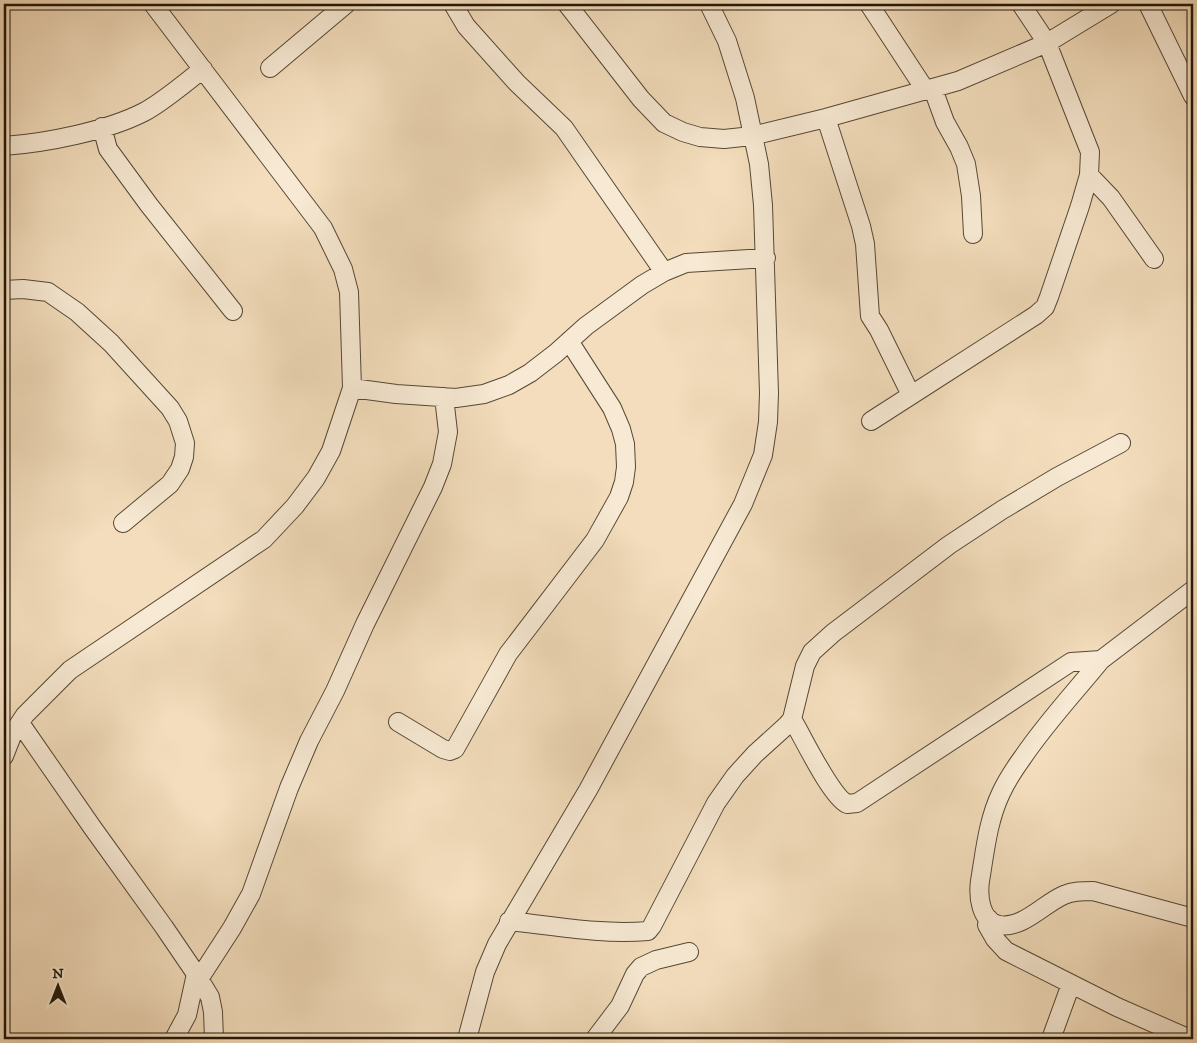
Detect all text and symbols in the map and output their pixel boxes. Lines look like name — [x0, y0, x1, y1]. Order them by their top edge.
north arrow — [32, 960, 82, 1010]
text: N — [52, 965, 64, 983]

